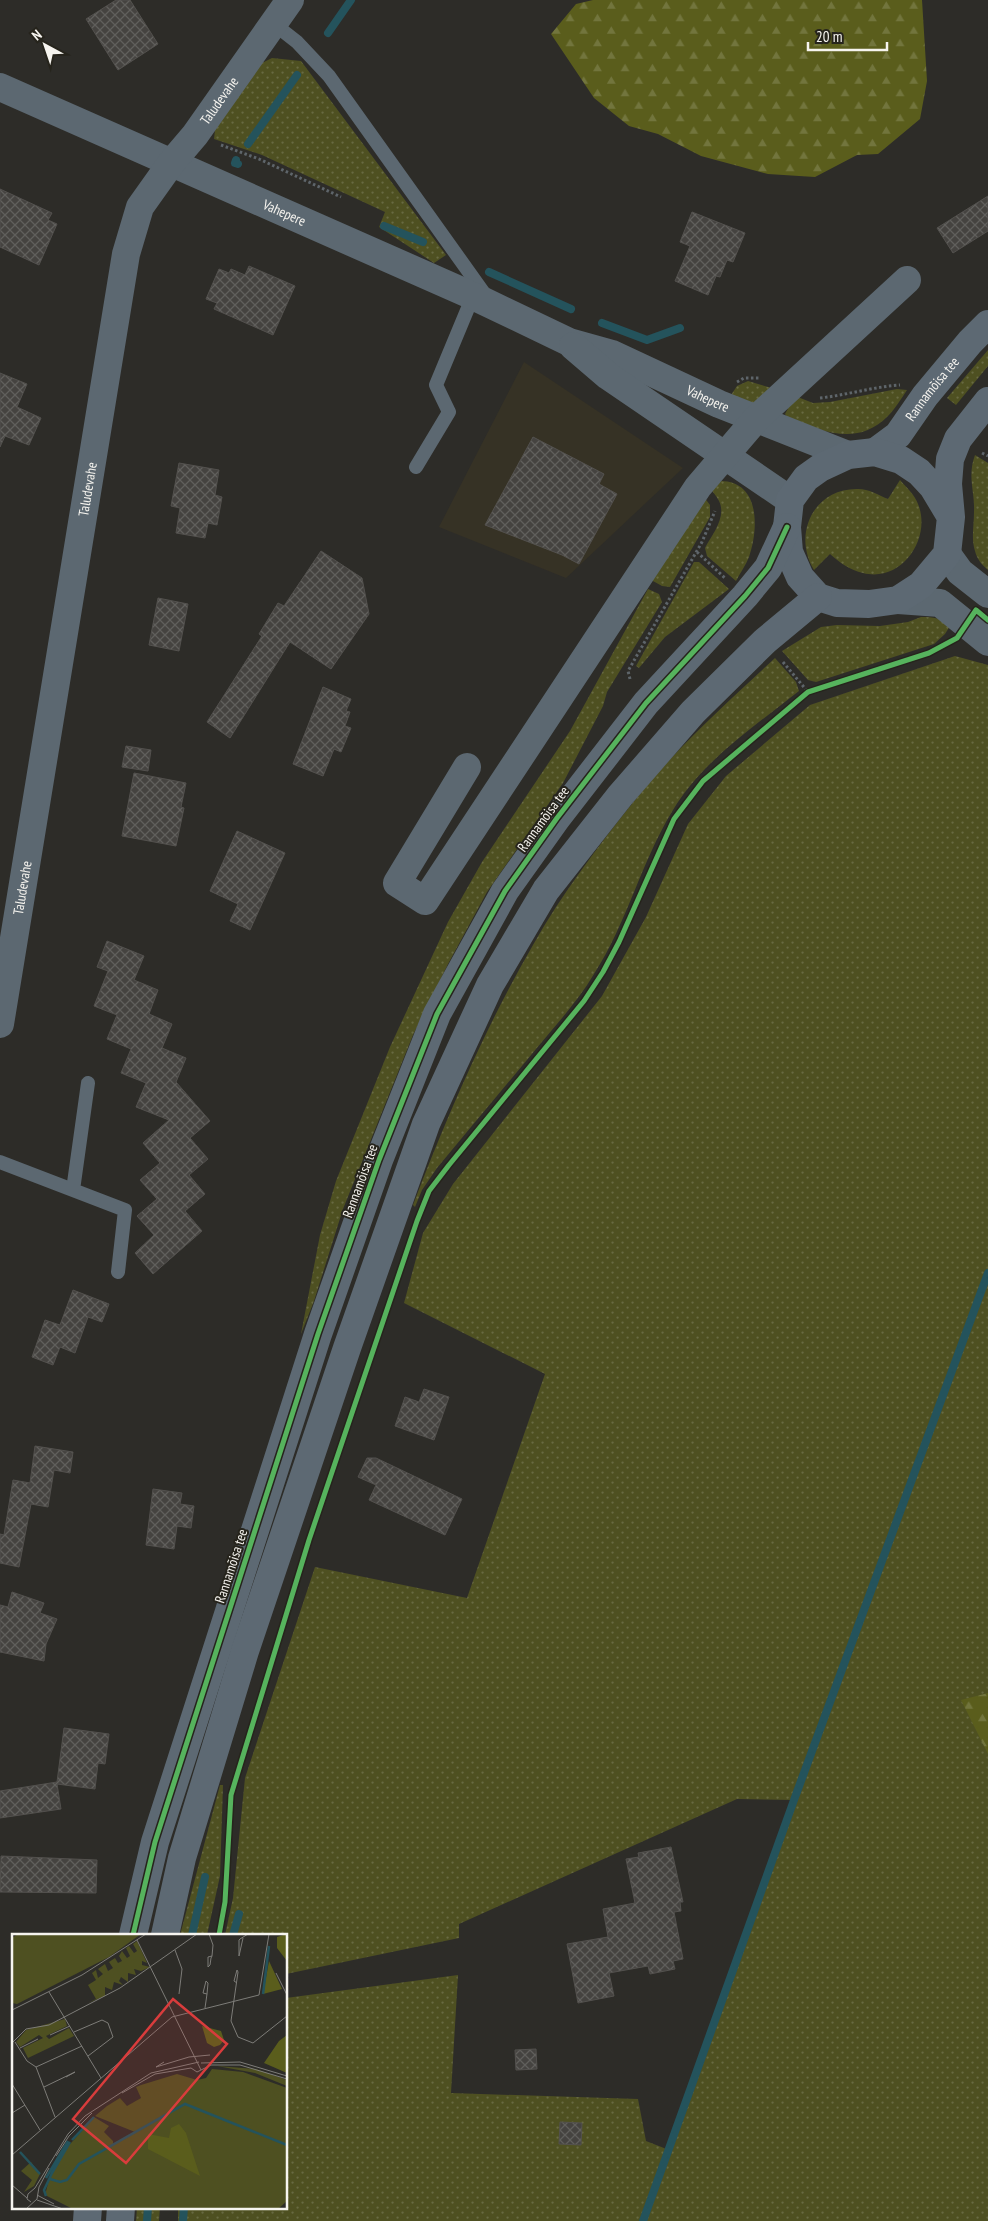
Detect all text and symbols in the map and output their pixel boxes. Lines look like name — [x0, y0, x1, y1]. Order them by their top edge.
north arrow — [20, 20, 70, 70]
scale bar — [808, 20, 887, 52]
text: N — [28, 26, 45, 44]
text: 20 m — [816, 27, 842, 46]
street label: Taludevahe — [196, 73, 242, 128]
street label: Vahepere — [259, 195, 309, 230]
street label: Rannamõisa tee — [901, 353, 963, 425]
street label: Vahepere — [683, 381, 732, 416]
street label: Taludevahe — [74, 460, 101, 518]
street label: Rannamõisa tee — [513, 782, 573, 855]
street label: Taludevahe — [9, 859, 36, 916]
street label: Rannamõisa tee — [338, 1142, 382, 1220]
street label: Rannamõisa tee — [211, 1526, 252, 1605]
inset map — [12, 1934, 288, 2208]

